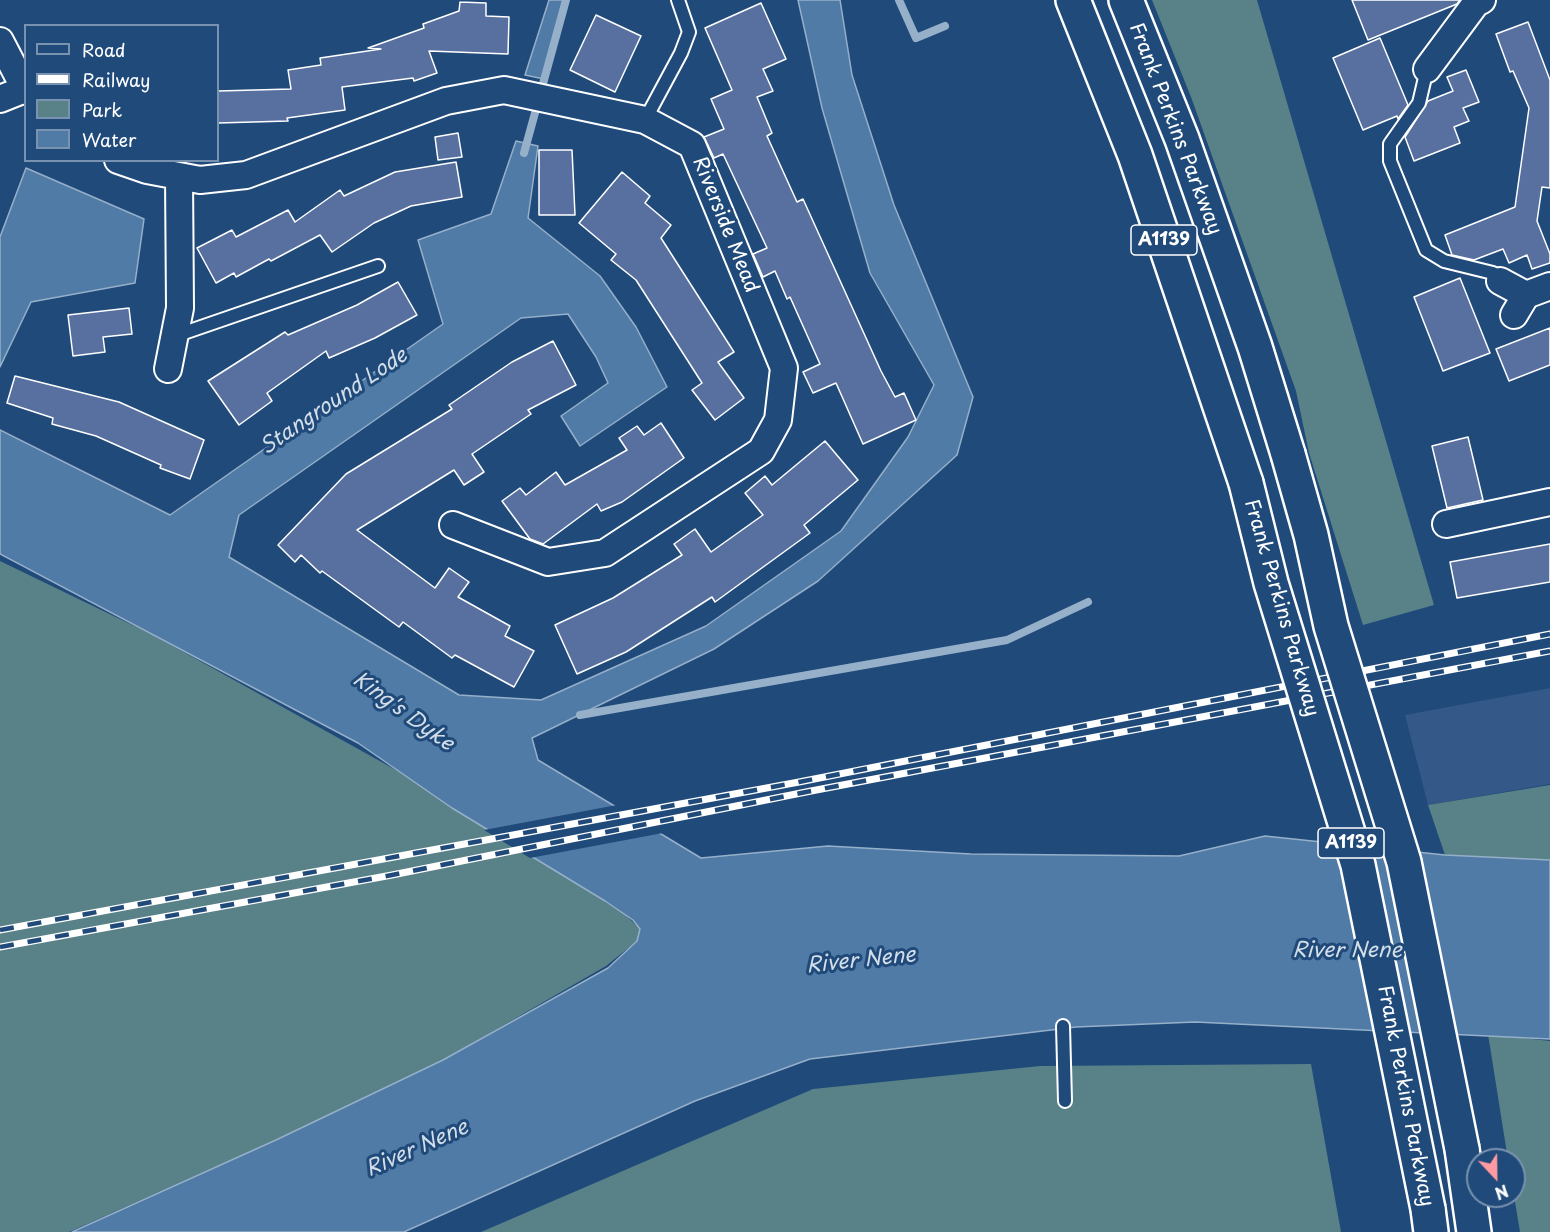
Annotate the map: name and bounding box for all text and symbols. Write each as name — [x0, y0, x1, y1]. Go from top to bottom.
street label: Frank Perkins Parkway — [1124, 20, 1226, 238]
legend — [24, 24, 219, 162]
text: Road — [82, 36, 126, 63]
text: Railway — [82, 66, 150, 93]
text: Park — [82, 96, 122, 123]
text: Water — [82, 126, 136, 153]
street label: Riverside Mead — [687, 154, 763, 296]
road number: A1139 — [1131, 225, 1197, 255]
water label: Stanground Lode — [256, 344, 412, 460]
street label: Frank Perkins Parkway — [1238, 497, 1324, 719]
water label: King's Dyke — [348, 667, 458, 757]
road number: A1139 — [1318, 828, 1384, 858]
water label: River Nene — [1292, 938, 1402, 964]
water label: River Nene — [805, 943, 917, 979]
street label: Frank Perkins Parkway — [1372, 983, 1438, 1209]
water label: River Nene — [362, 1115, 472, 1183]
north arrow — [1466, 1148, 1526, 1208]
text: N — [1492, 1179, 1512, 1206]

